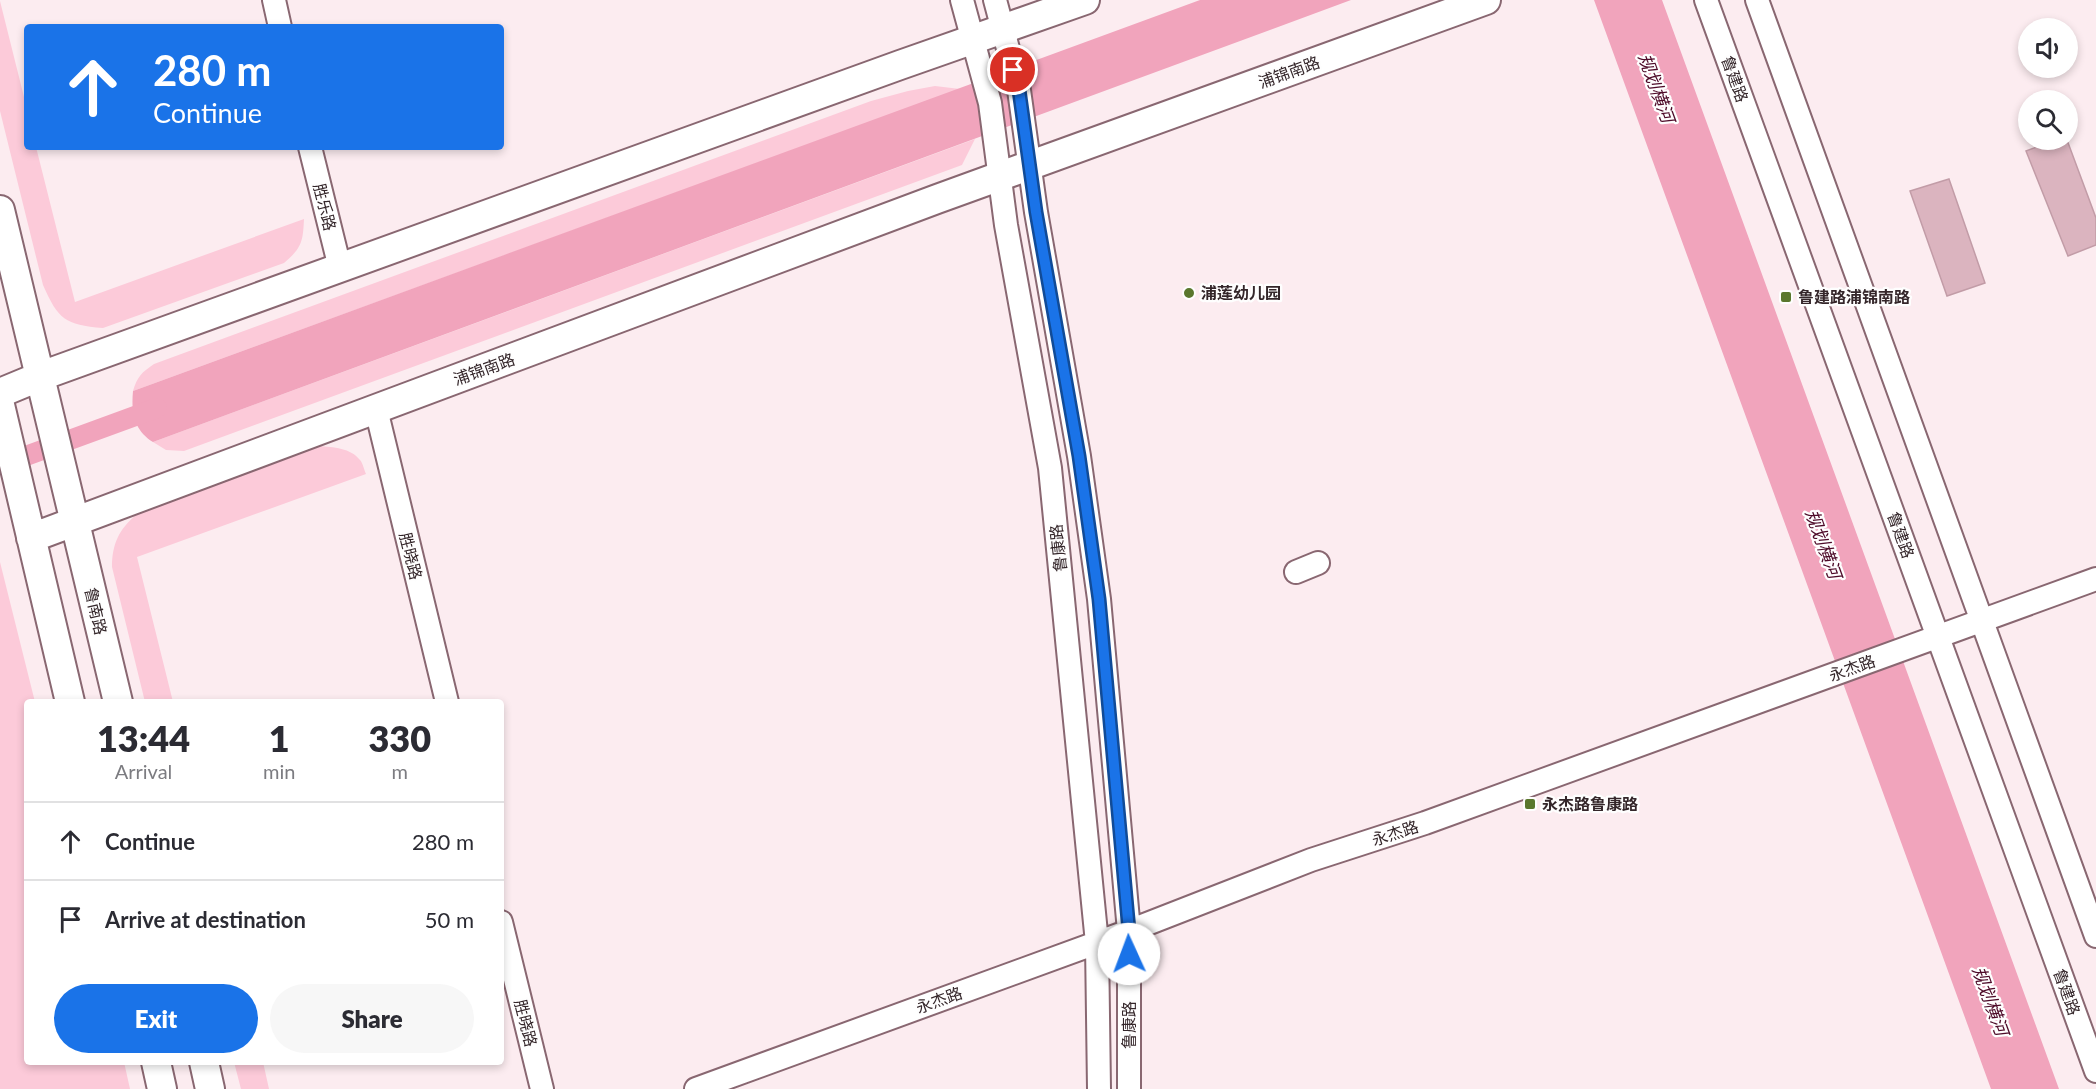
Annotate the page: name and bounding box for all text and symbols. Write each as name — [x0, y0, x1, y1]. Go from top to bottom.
map controls — [2018, 18, 2078, 150]
button: sound — [2018, 18, 2078, 78]
pin — [987, 44, 1038, 95]
text: 280 m — [153, 45, 271, 95]
icon: ahead — [54, 48, 132, 126]
water label: 规划横河 — [1634, 50, 1681, 128]
street label: 浦锦南路 — [1256, 52, 1322, 91]
icon: arrive — [996, 53, 1029, 86]
street label: 鲁建路 — [1718, 53, 1753, 105]
button: search — [2018, 90, 2078, 150]
text: Continue — [153, 96, 262, 129]
street label: 胜乐路 — [310, 181, 341, 232]
place label: 浦莲幼儿园 — [1201, 283, 1281, 302]
marker: 浦莲幼儿园 — [1182, 286, 1196, 300]
place label: 鲁建路浦锦南路 — [1798, 287, 1910, 306]
marker: 鲁建路浦锦南路 — [1779, 290, 1793, 304]
street label: 浦锦南路 — [451, 349, 517, 388]
water label: 规划横河 — [1801, 506, 1848, 584]
street label: 鲁建路 — [1884, 509, 1919, 561]
street label: 鲁康路 — [1046, 523, 1069, 573]
street label: 胜晓路 — [396, 530, 427, 581]
street label: 鲁南路 — [82, 585, 111, 636]
street label: 永杰路 — [1826, 650, 1878, 685]
text: 13:44 — [97, 716, 190, 760]
text: 1 — [269, 716, 290, 760]
text: 330 — [368, 716, 431, 760]
text: Arrival — [115, 759, 172, 783]
text: min — [263, 759, 295, 783]
text: m — [391, 759, 408, 783]
place label: 永杰路鲁康路 — [1542, 794, 1638, 813]
marker: 永杰路鲁康路 — [1523, 797, 1537, 811]
street label: 永杰路 — [1369, 816, 1421, 849]
icon: ahead — [54, 825, 87, 858]
text: Continue — [105, 828, 195, 855]
text: 280 m — [412, 828, 474, 855]
icon: arrive — [54, 903, 87, 936]
text: Arrive at destination — [105, 906, 306, 933]
text: 50 m — [425, 906, 474, 933]
position arrow — [1097, 922, 1161, 986]
water label: 规划横河 — [1968, 963, 2015, 1041]
street label: 鲁建路 — [2050, 966, 2085, 1018]
street label: 永杰路 — [913, 982, 965, 1017]
button: Exit — [54, 984, 258, 1053]
button: Share — [270, 984, 474, 1053]
street label: 胜晓路 — [511, 997, 542, 1048]
street label: 鲁康路 — [1119, 1001, 1138, 1049]

